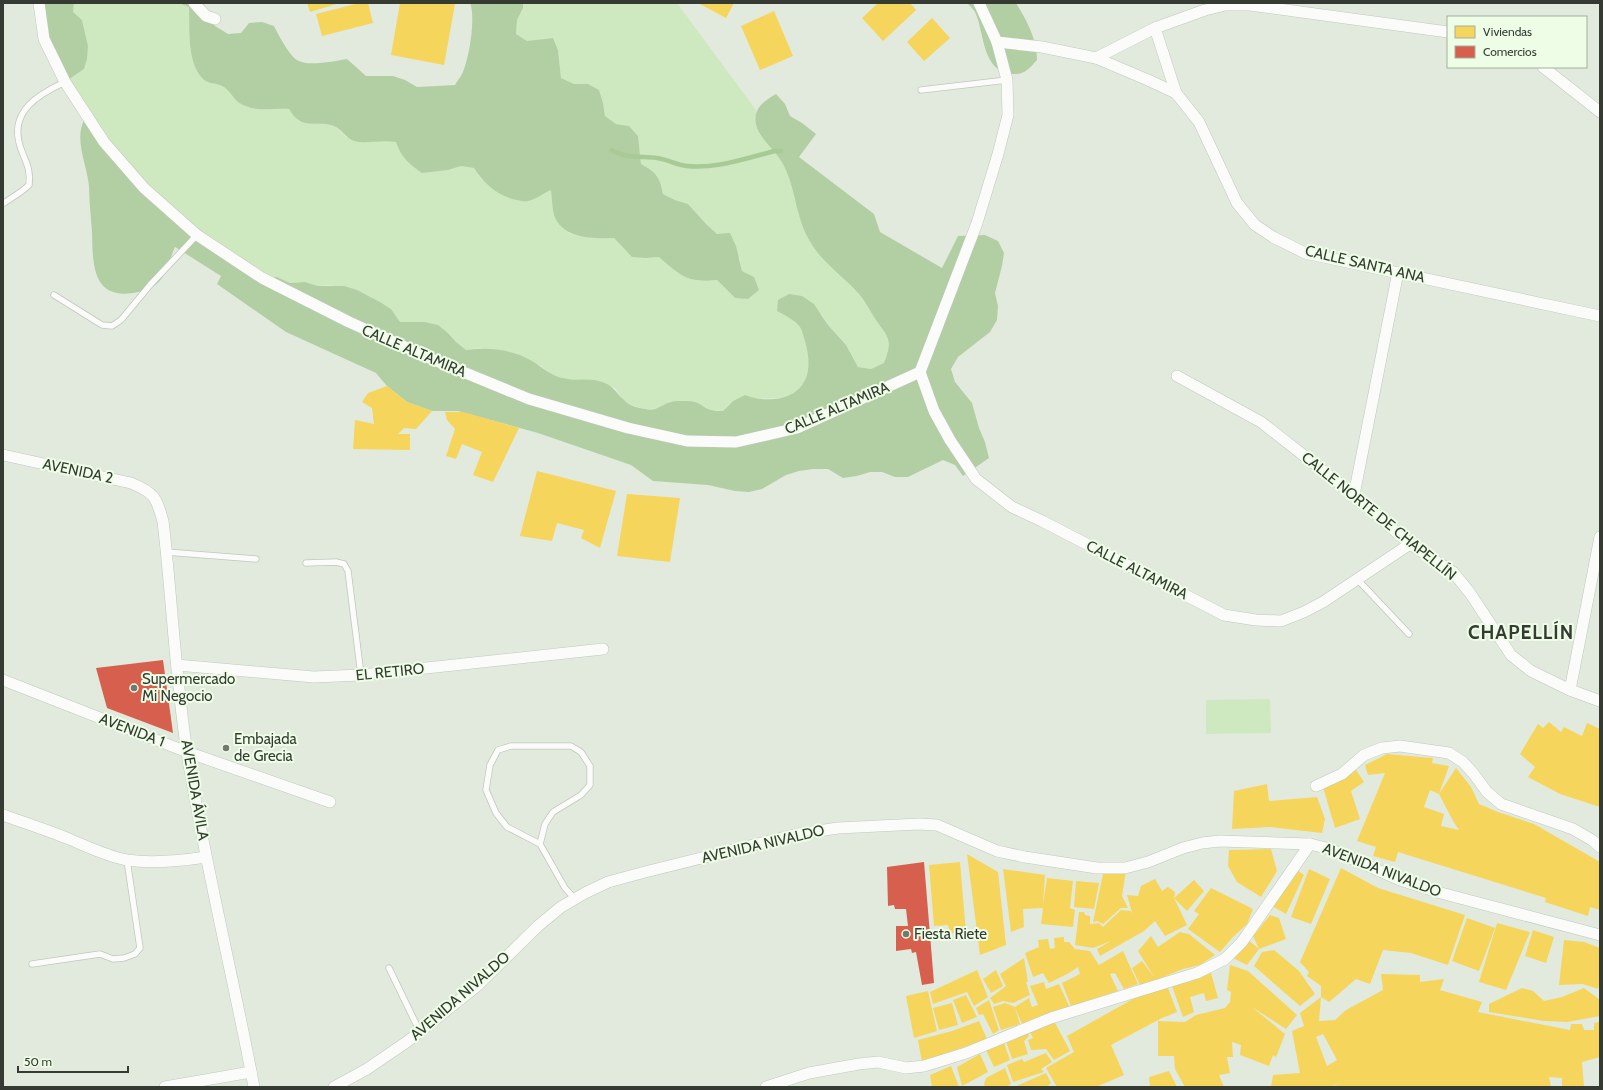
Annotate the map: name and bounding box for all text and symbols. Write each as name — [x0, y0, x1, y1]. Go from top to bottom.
legend — [1447, 16, 1587, 68]
text: Viviendas — [1483, 24, 1532, 39]
text: Comercios — [1483, 44, 1537, 59]
street label: CALLE SANTA ANA — [1303, 241, 1427, 287]
street label: CALLE ALTAMIRA — [359, 321, 470, 381]
street label: CALLE ALTAMIRA — [782, 378, 893, 438]
street label: CALLE NORTE DE CHAPELLÍN — [1298, 447, 1461, 584]
street label: AVENIDA 2 — [41, 455, 115, 487]
street label: CALLE ALTAMIRA — [1083, 537, 1191, 604]
district label: CHAPELLÍN — [1468, 620, 1574, 644]
street label: EL RETIRO — [355, 659, 425, 685]
place label: Supermercado Mi Negocio — [142, 670, 235, 705]
marker: Supermercado Mi Negocio — [129, 683, 139, 693]
street label: AVENIDA 1 — [97, 709, 167, 751]
place label: Embajada de Grecia — [234, 730, 298, 765]
street label: AVENIDA ÁVILA — [177, 738, 214, 842]
marker: Embajada de Grecia — [221, 743, 231, 753]
street label: AVENIDA NIVALDO — [700, 821, 826, 867]
street label: AVENIDA NIVALDO — [1320, 839, 1444, 901]
place label: Fiesta Riete — [914, 925, 987, 943]
marker: Fiesta Riete — [901, 929, 911, 939]
street label: AVENIDA NIVALDO — [407, 948, 513, 1044]
scale bar — [18, 1048, 128, 1074]
text: 50 m — [24, 1054, 52, 1069]

